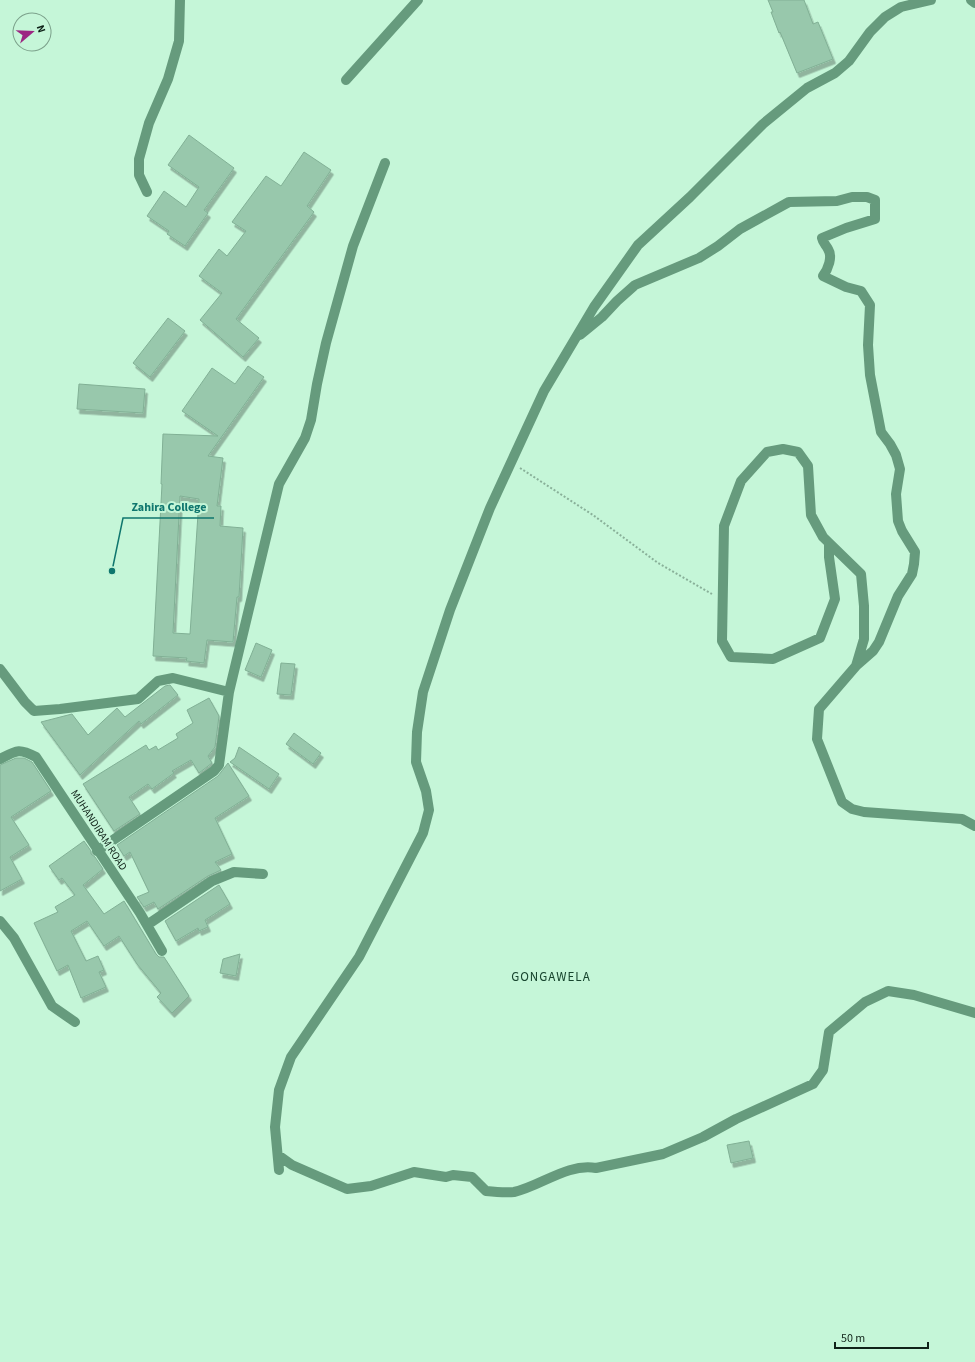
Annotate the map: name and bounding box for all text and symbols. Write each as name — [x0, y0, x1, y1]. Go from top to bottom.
north arrow — [12, 12, 52, 52]
text: N — [33, 23, 49, 35]
callout: Zahira College — [123, 494, 214, 518]
text: Zahira College — [131, 499, 207, 516]
street label: MUHANDIRAM ROAD — [67, 787, 131, 874]
district label: GONGAWELA — [511, 968, 591, 986]
scale bar — [835, 1324, 928, 1350]
text: 50 m — [841, 1330, 865, 1347]

